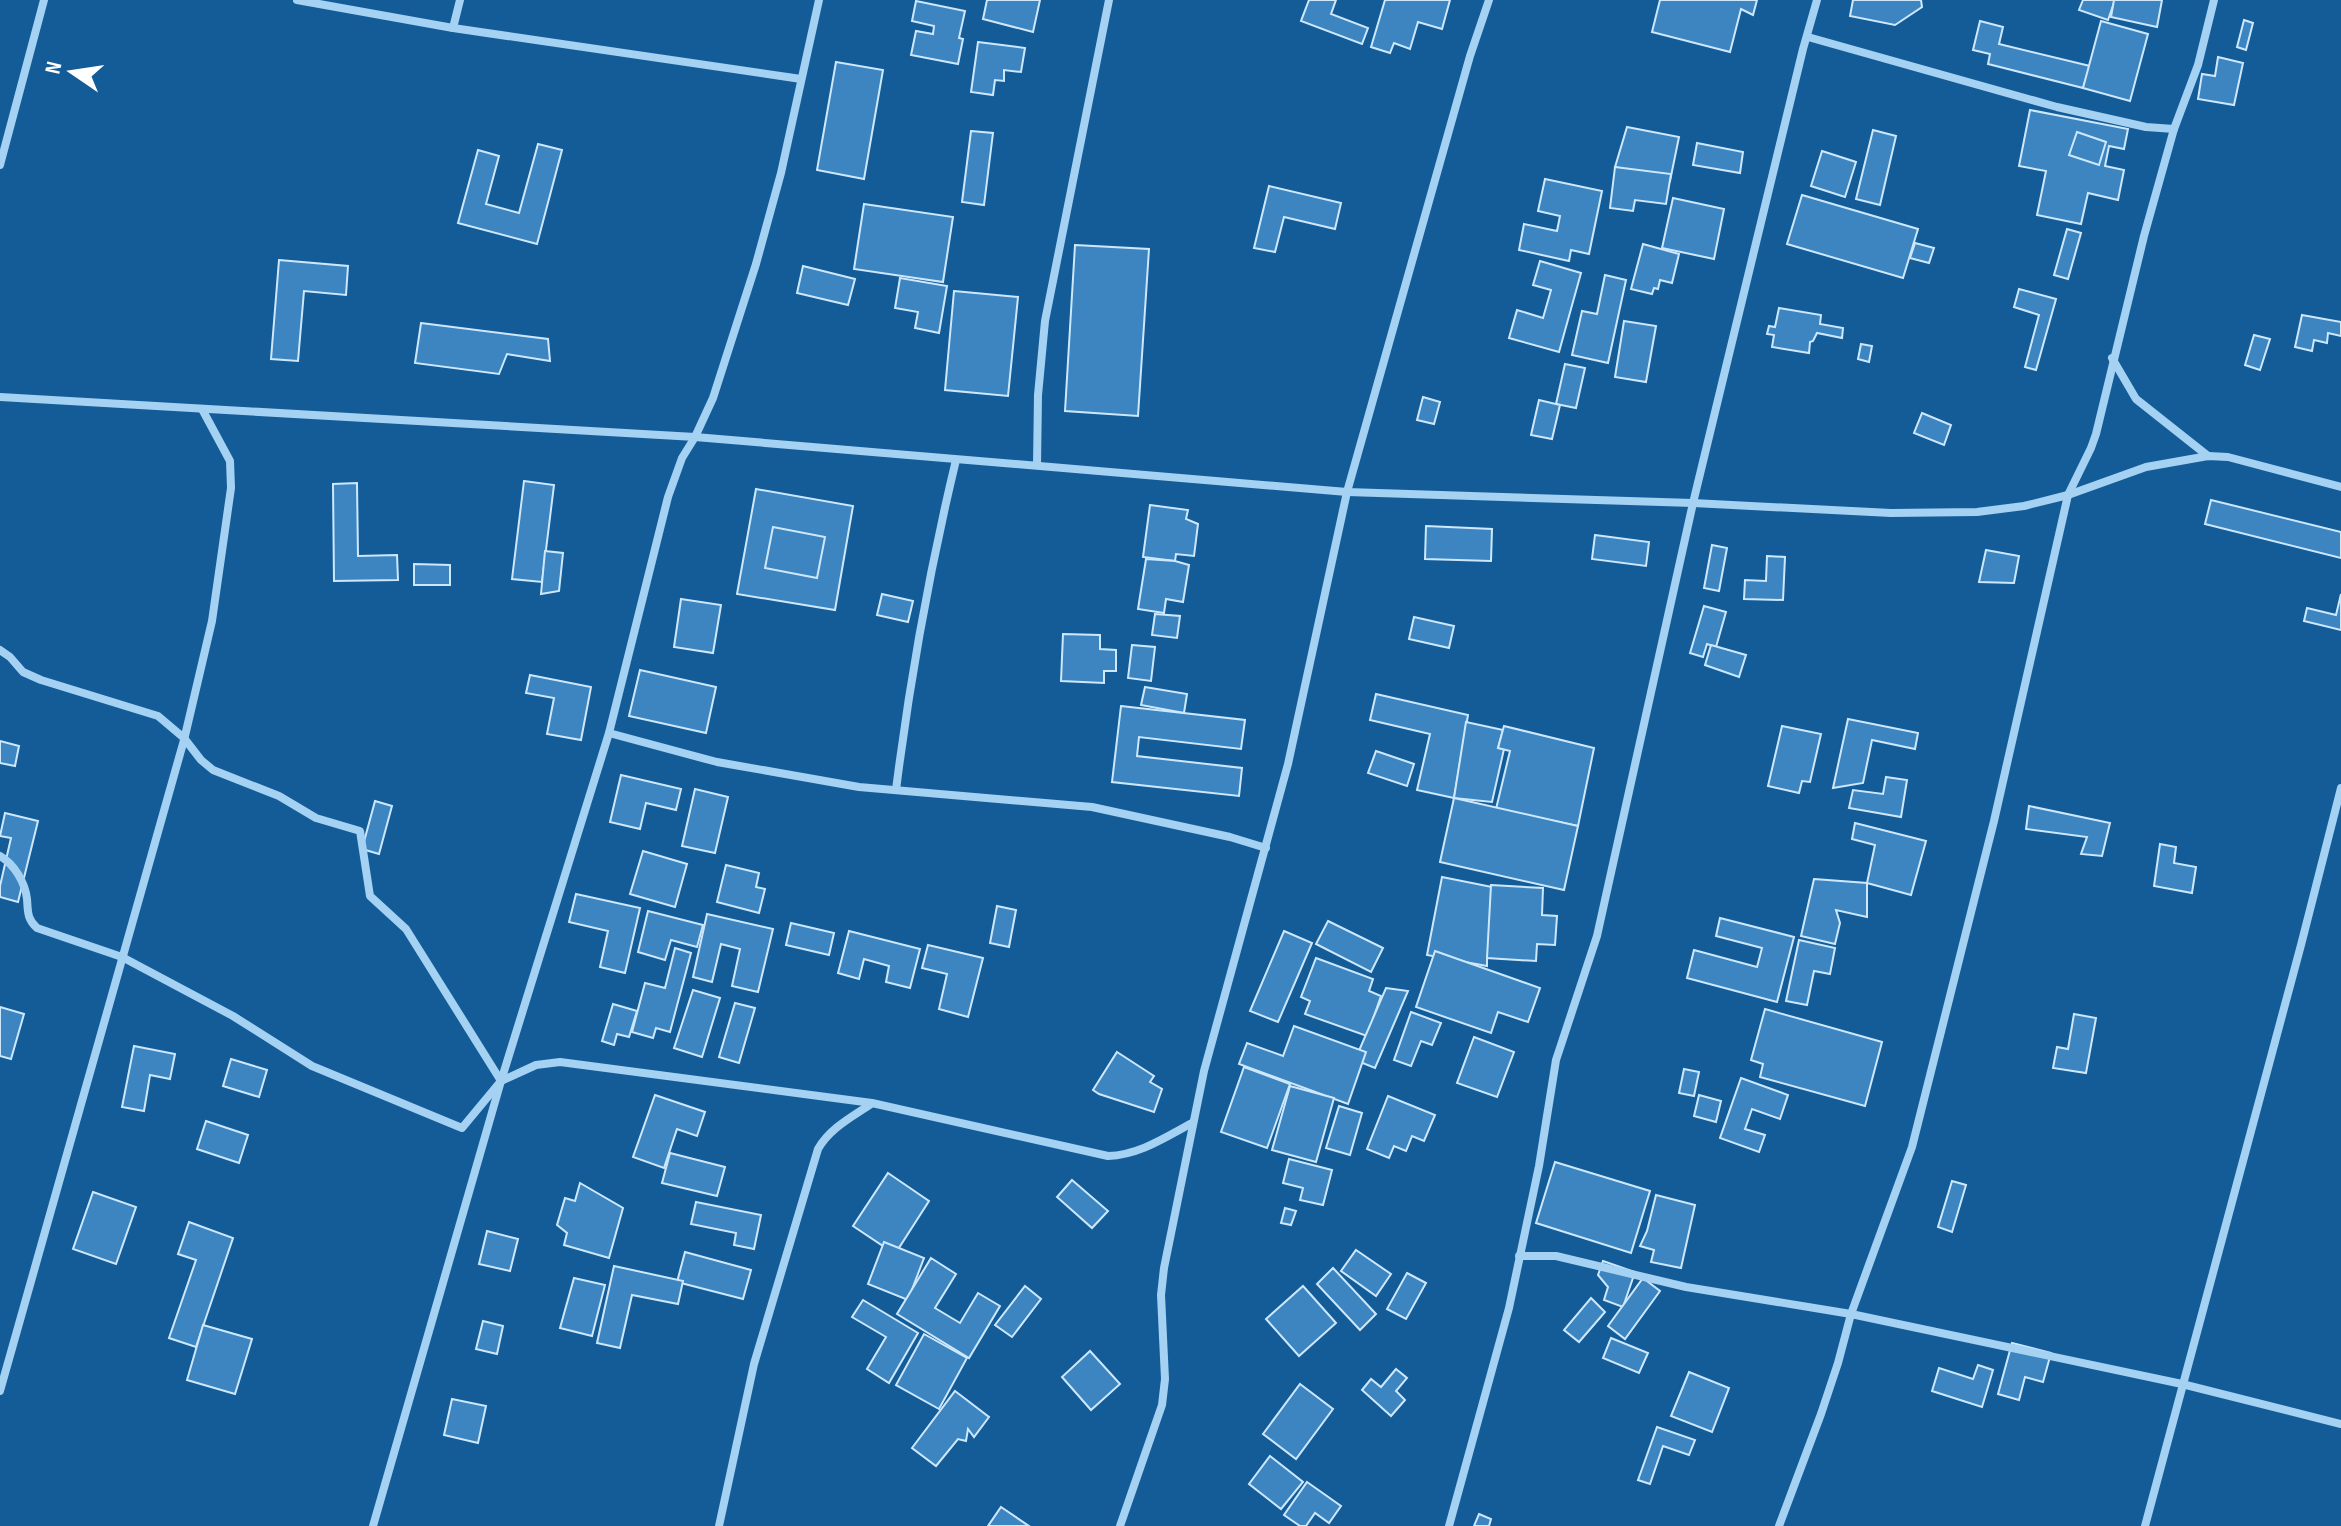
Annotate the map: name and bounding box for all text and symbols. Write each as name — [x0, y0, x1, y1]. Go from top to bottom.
north arrow — [32, 32, 112, 112]
text: N — [39, 59, 68, 77]

